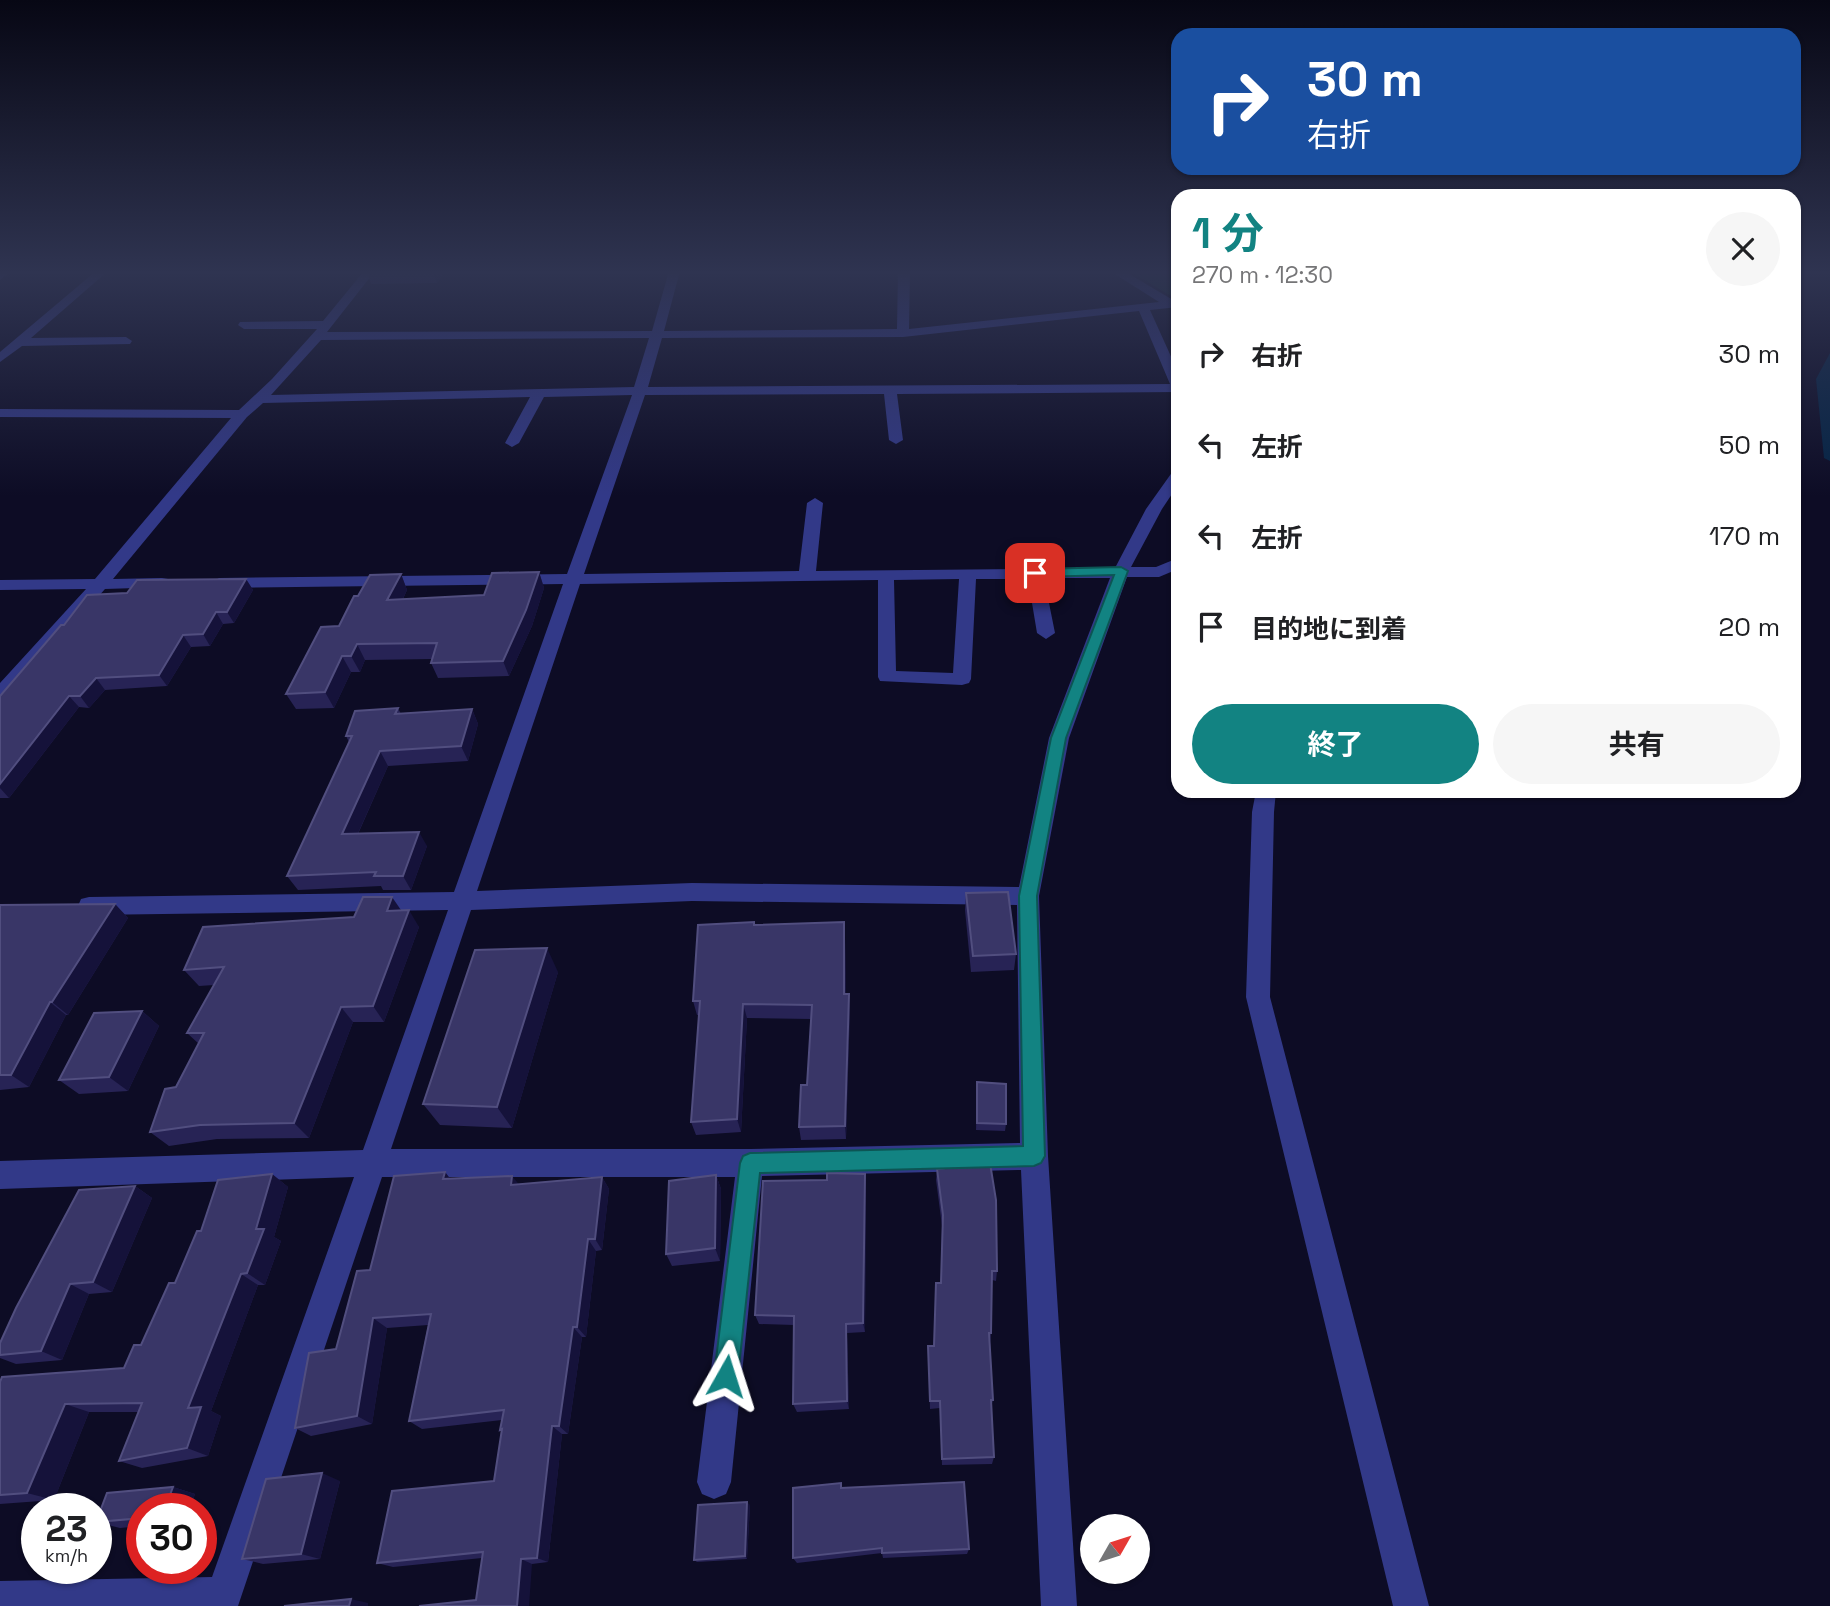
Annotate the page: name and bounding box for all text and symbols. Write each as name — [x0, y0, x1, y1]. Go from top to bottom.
text: 30 m — [1307, 48, 1423, 110]
icon: right — [1192, 56, 1283, 147]
text: 右折 — [1307, 115, 1371, 155]
text: 1 分 — [1192, 207, 1264, 260]
button: close — [1706, 212, 1780, 286]
text: 270 m · 12:30 — [1192, 260, 1333, 290]
icon: right — [1192, 335, 1230, 373]
text: 30 m — [1719, 337, 1780, 371]
text: 右折 — [1251, 339, 1303, 373]
icon: left — [1192, 426, 1230, 464]
text: 50 m — [1719, 428, 1780, 462]
text: 左折 — [1251, 430, 1303, 464]
icon: left — [1192, 517, 1230, 555]
text: 170 m — [1709, 519, 1780, 553]
text: 左折 — [1251, 521, 1303, 555]
pin — [1005, 543, 1065, 603]
icon: arrive — [1016, 554, 1054, 592]
icon: arrive — [1192, 608, 1230, 646]
text: 20 m — [1719, 610, 1780, 644]
text: 目的地に到着 — [1251, 612, 1407, 646]
button: 終了 — [1192, 704, 1479, 784]
button: 共有 — [1493, 704, 1780, 784]
position arrow — [689, 1339, 763, 1413]
speed limit sign: 30 — [126, 1493, 217, 1584]
text: 23 — [45, 1507, 88, 1551]
north arrow — [1080, 1514, 1150, 1584]
map controls — [1080, 1514, 1150, 1584]
text: km/h — [45, 1544, 88, 1567]

